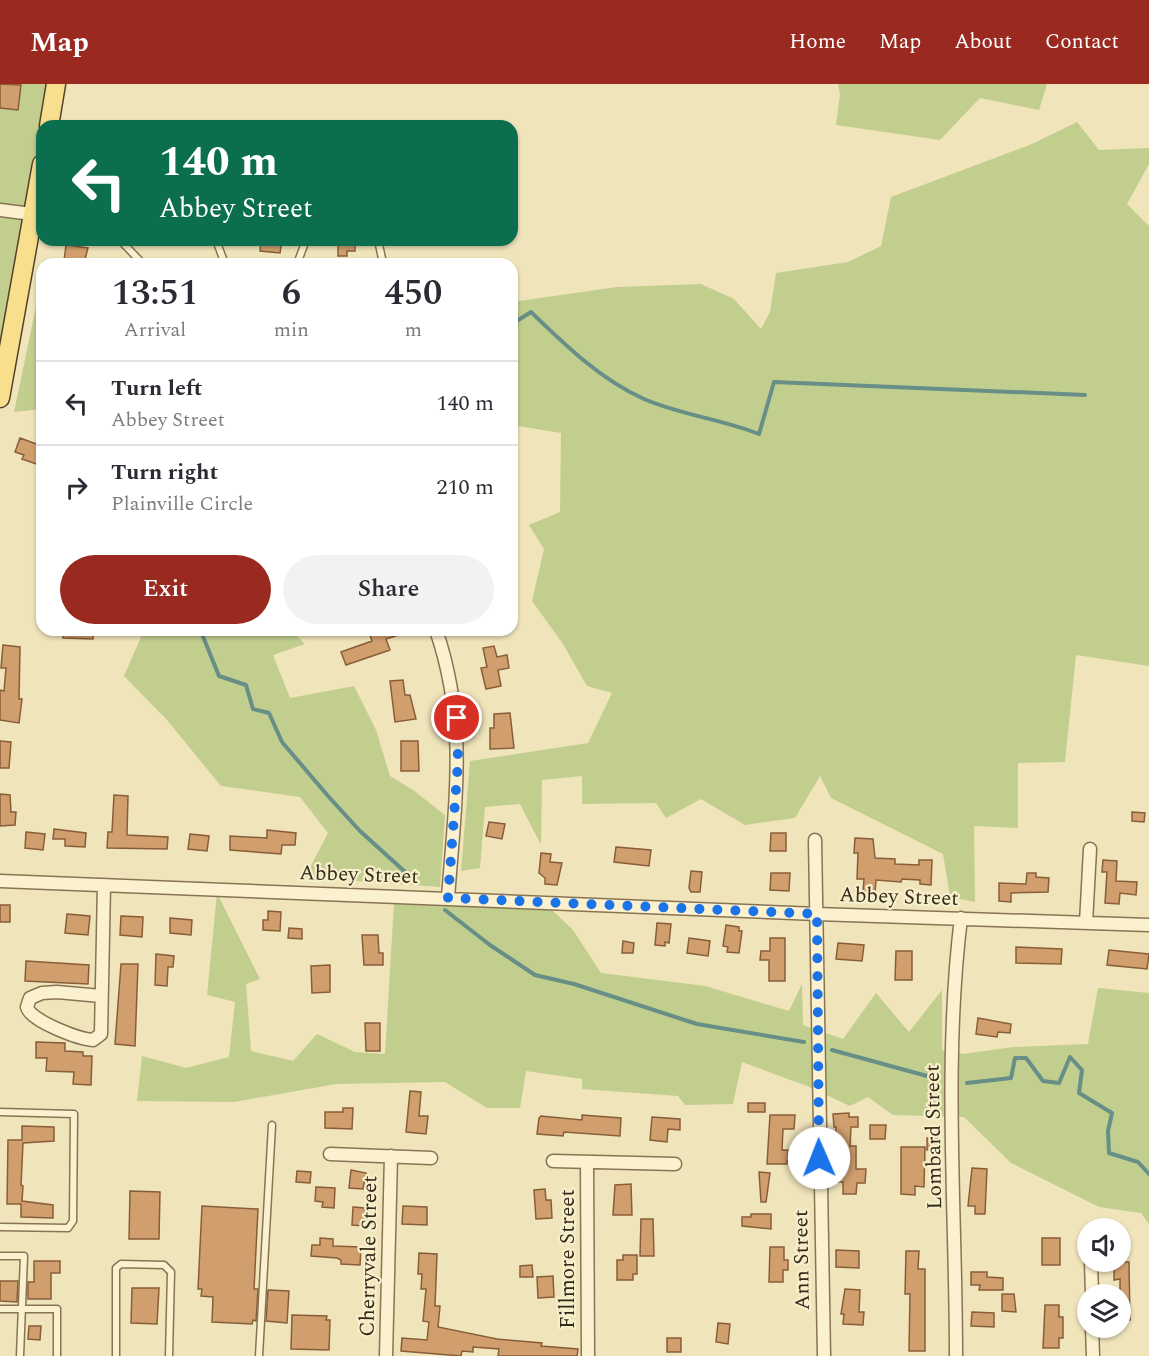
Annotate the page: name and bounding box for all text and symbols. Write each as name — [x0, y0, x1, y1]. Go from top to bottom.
text: Map — [30, 21, 89, 64]
text: Home — [789, 26, 846, 58]
text: Map — [879, 26, 921, 58]
text: About — [954, 26, 1012, 58]
text: Contact — [1045, 26, 1119, 58]
text: 140 m — [159, 131, 278, 194]
icon: left — [60, 144, 138, 222]
text: Abbey Street — [159, 188, 313, 230]
text: 13:51 — [112, 266, 198, 321]
text: 6 — [282, 266, 301, 321]
text: 450 — [384, 266, 442, 321]
text: Arrival — [124, 315, 186, 345]
text: min — [274, 315, 309, 345]
text: m — [405, 315, 422, 345]
text: Turn left — [111, 372, 203, 405]
icon: left — [60, 387, 93, 420]
text: 140 m — [437, 387, 494, 420]
text: Abbey Street — [111, 405, 225, 435]
text: Turn right — [111, 456, 218, 489]
icon: right — [60, 471, 93, 504]
text: 210 m — [437, 471, 494, 504]
text: Plainville Circle — [111, 489, 253, 519]
button: Exit — [60, 555, 271, 624]
button: Share — [283, 555, 494, 624]
pin — [431, 692, 482, 743]
icon: arrive — [440, 701, 473, 734]
street label: Abbey Street — [299, 857, 419, 893]
street label: Abbey Street — [839, 879, 959, 915]
street label: Lombard Street — [917, 1064, 951, 1210]
position arrow — [787, 1126, 851, 1190]
street label: Cherryvale Street — [352, 1175, 386, 1337]
street label: Fillmore Street — [552, 1189, 584, 1329]
street label: Ann Street — [785, 1209, 819, 1311]
map controls — [1077, 1218, 1131, 1338]
button: sound — [1077, 1218, 1131, 1272]
button: layers — [1077, 1284, 1131, 1338]

